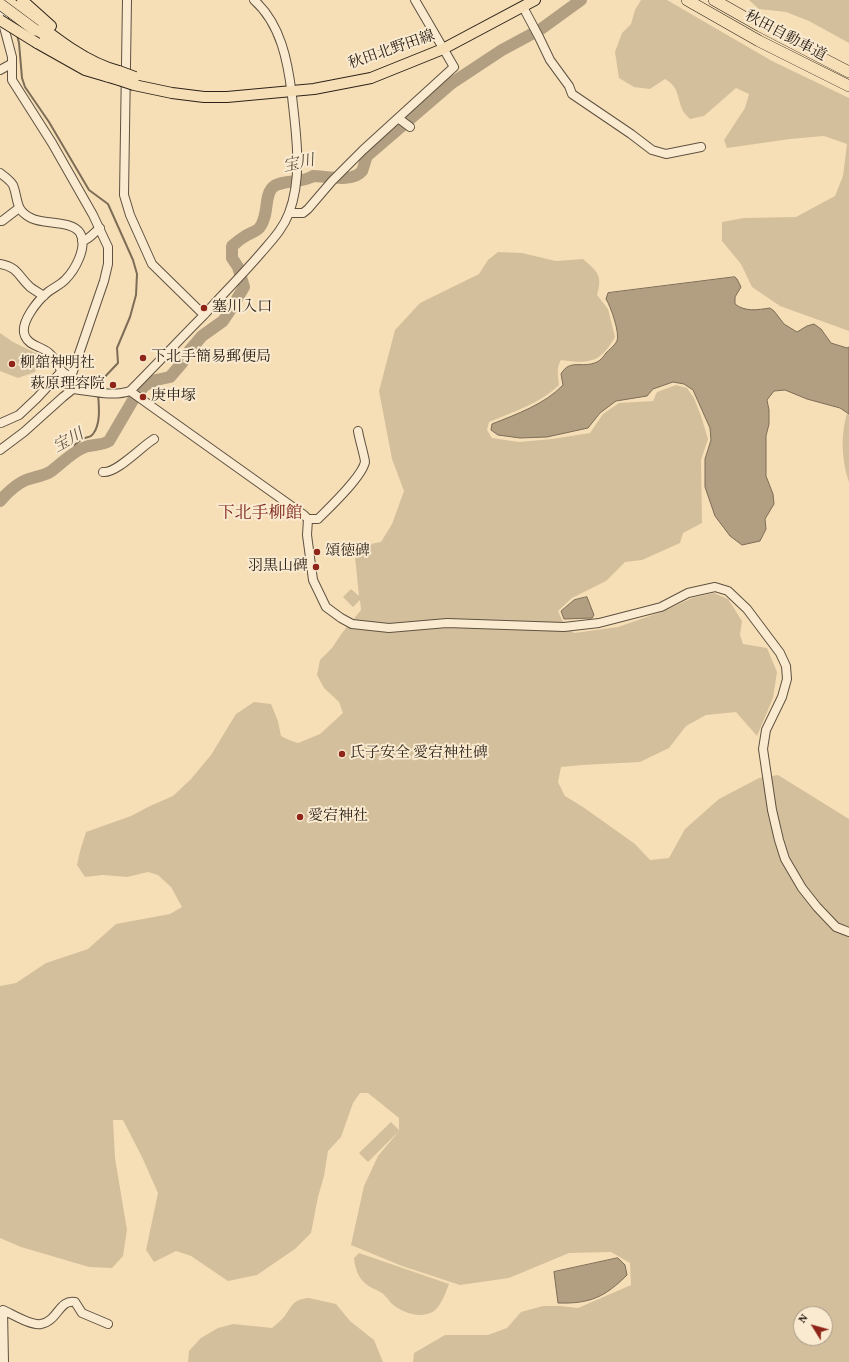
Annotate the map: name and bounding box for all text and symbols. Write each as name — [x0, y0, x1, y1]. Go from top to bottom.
street label: 秋田自動車道 — [741, 8, 829, 66]
street label: 秋田北野田線 — [347, 28, 437, 74]
water label: 宝川 — [281, 152, 317, 178]
place label: 塞川入口 — [212, 299, 272, 317]
marker: 塞川入口 — [199, 303, 209, 313]
place label: 下北手簡易郵便局 — [151, 349, 271, 367]
marker: 下北手簡易郵便局 — [138, 353, 148, 363]
place label: 柳舘神明社 — [20, 355, 95, 373]
marker: 柳舘神明社 — [7, 359, 17, 369]
place label: 萩原理容院 — [30, 376, 105, 394]
marker: 萩原理容院 — [108, 380, 118, 390]
place label: 庚申塚 — [151, 388, 196, 406]
marker: 庚申塚 — [138, 392, 148, 402]
water label: 宝川 — [50, 426, 88, 458]
district label: 下北手柳館 — [218, 505, 302, 525]
place label: 頌徳碑 — [325, 543, 370, 561]
marker: 頌徳碑 — [312, 547, 322, 557]
place label: 羽黒山碑 — [248, 558, 308, 576]
marker: 羽黒山碑 — [311, 562, 321, 572]
place label: 氏子安全 愛宕神社碑 — [350, 745, 488, 763]
marker: 氏子安全 愛宕神社碑 — [337, 749, 347, 759]
place label: 愛宕神社 — [308, 808, 368, 826]
marker: 愛宕神社 — [295, 812, 305, 822]
north arrow — [793, 1306, 833, 1346]
text: N — [795, 1311, 812, 1327]

